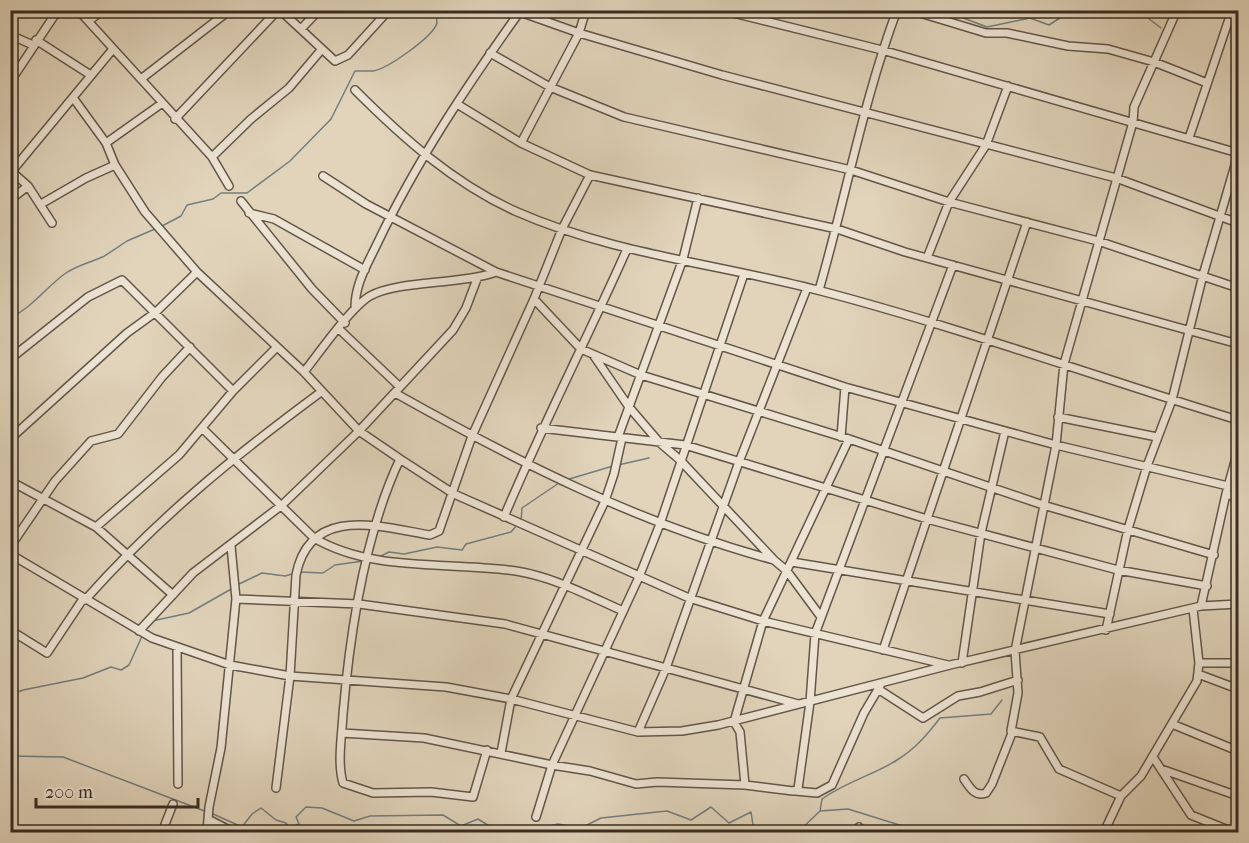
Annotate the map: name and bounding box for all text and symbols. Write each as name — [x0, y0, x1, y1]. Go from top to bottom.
scale bar — [36, 771, 198, 809]
text: 200 m — [45, 782, 93, 803]

